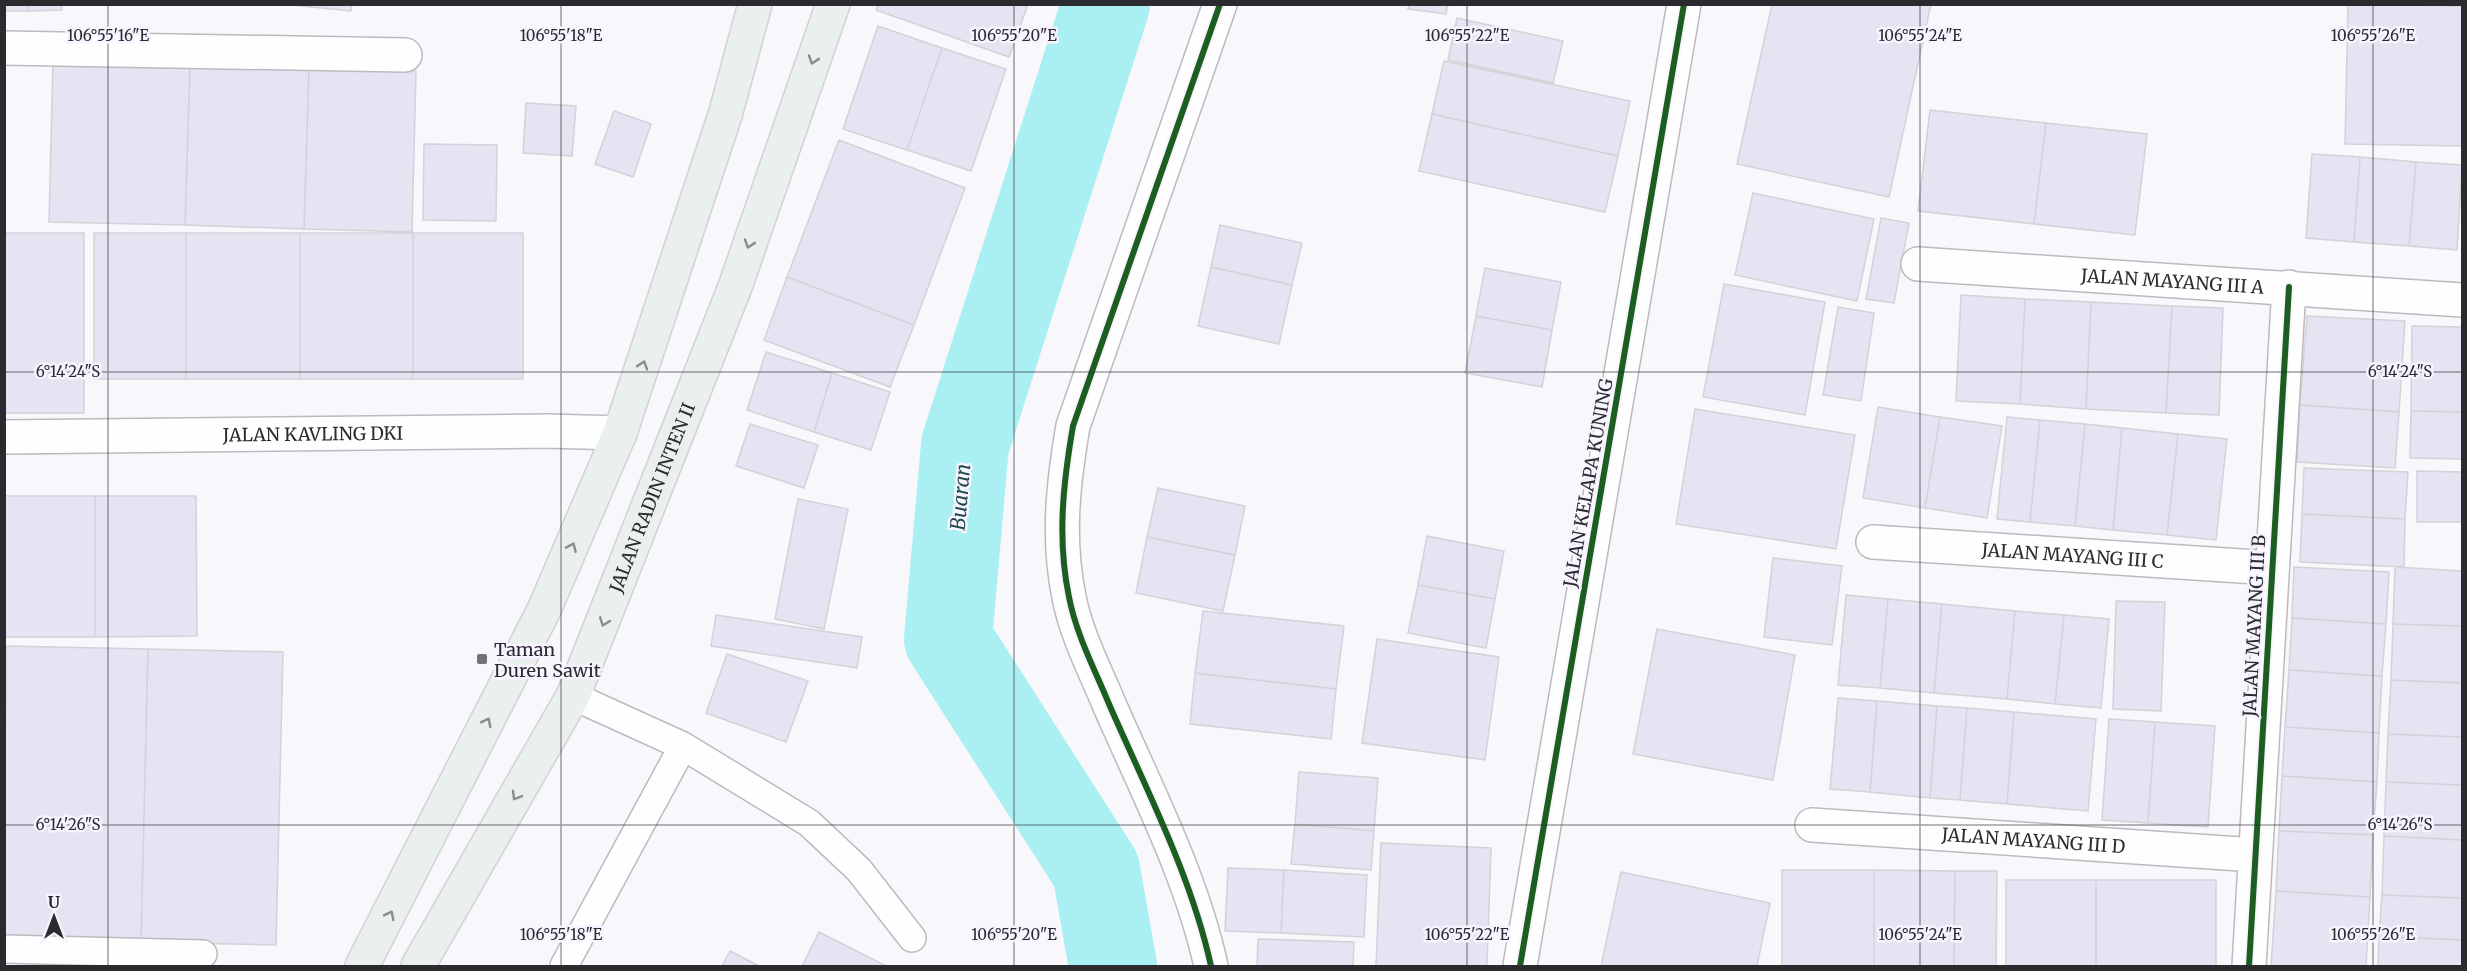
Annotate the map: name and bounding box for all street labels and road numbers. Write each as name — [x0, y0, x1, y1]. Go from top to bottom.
street label: JALAN MAYANG III A — [2079, 263, 2265, 298]
street label: JALAN KELAPA KUNING — [1558, 377, 1618, 590]
street label: JALAN RADIN INTEN II — [603, 399, 700, 597]
street label: JALAN KAVLING DKI — [222, 421, 403, 446]
street label: JALAN MAYANG III B — [2238, 534, 2270, 719]
street label: JALAN MAYANG III C — [1980, 538, 2164, 572]
street label: JALAN MAYANG III D — [1940, 822, 2126, 858]

